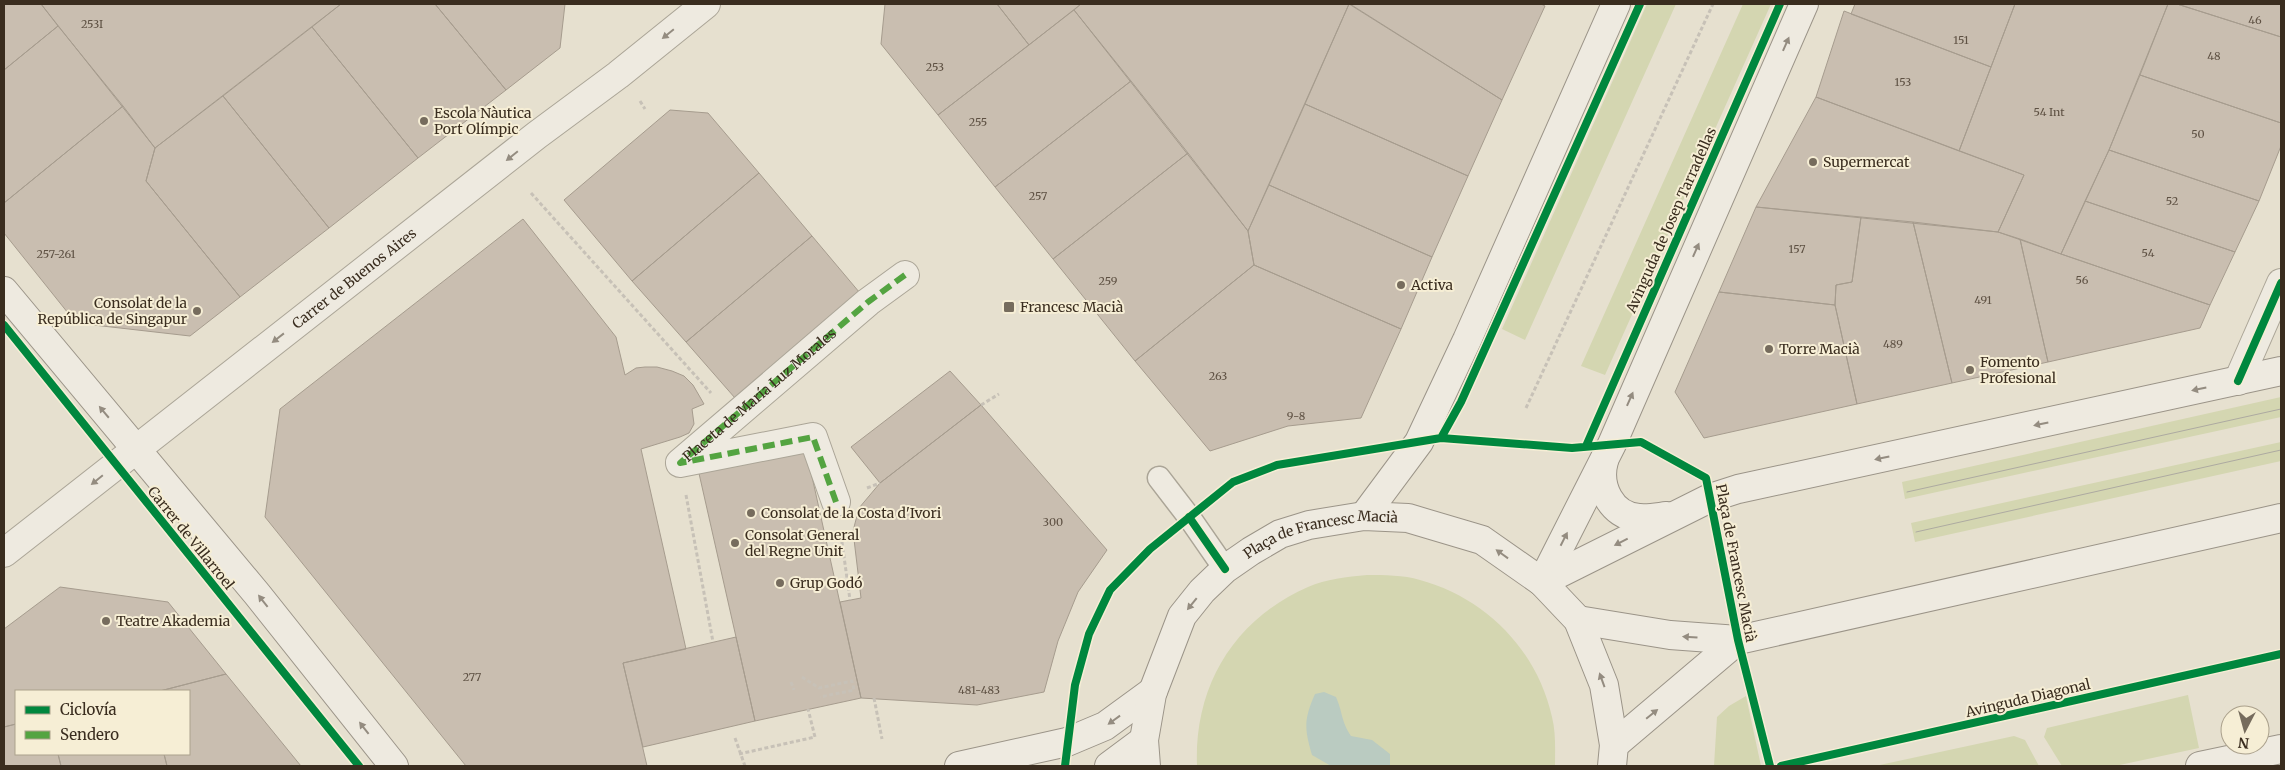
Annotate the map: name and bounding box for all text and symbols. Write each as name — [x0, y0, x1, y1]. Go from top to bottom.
house number: 46 — [2248, 13, 2262, 27]
house number: 253I — [81, 17, 103, 31]
one-way arrow — [662, 29, 675, 40]
house number: 151 — [1953, 33, 1969, 47]
one-way arrow — [1783, 37, 1791, 51]
house number: 48 — [2207, 49, 2221, 63]
house number: 253 — [926, 60, 944, 74]
house number: 153 — [1895, 75, 1911, 89]
place label: Escola Nàutica Port Olímpic — [434, 104, 532, 138]
house number: 54 Int — [2034, 105, 2065, 119]
marker: Escola Nàutica Port Olímpic — [418, 115, 430, 127]
house number: 255 — [969, 115, 987, 129]
street label: Avinguda de Josep Tarradellas — [1621, 124, 1720, 317]
house number: 50 — [2191, 127, 2205, 141]
one-way arrow — [506, 150, 519, 161]
place label: Supermercat — [1823, 153, 1910, 171]
marker: Supermercat — [1807, 156, 1819, 168]
house number: 257 — [1029, 189, 1047, 203]
house number: 52 — [2166, 194, 2178, 208]
street label: Carrer de Buenos Aires — [288, 224, 420, 333]
house number: 157 — [1789, 242, 1805, 256]
one-way arrow — [1692, 243, 1700, 257]
house number: 54 — [2142, 246, 2155, 260]
house number: 257-261 — [37, 247, 75, 261]
house number: 56 — [2076, 273, 2089, 287]
house number: 259 — [1099, 274, 1118, 288]
place label: Activa — [1410, 276, 1454, 294]
marker: Activa — [1395, 279, 1407, 291]
house number: 491 — [1974, 293, 1992, 307]
place label: Consolat de la República de Singapur — [38, 294, 187, 328]
place label: Francesc Macià — [1020, 298, 1124, 316]
marker: Francesc Macià — [1002, 300, 1016, 314]
marker: Consolat de la República de Singapur — [191, 305, 203, 317]
street label: Placeta de María Luz Morales — [679, 324, 840, 466]
one-way arrow — [272, 333, 285, 343]
house number: 489 — [1883, 337, 1903, 351]
place label: Torre Macià — [1779, 340, 1860, 358]
marker: Torre Macià — [1763, 343, 1775, 355]
place label: Fomento Profesional — [1980, 353, 2057, 387]
marker: Fomento Profesional — [1964, 364, 1976, 376]
house number: 263 — [1209, 369, 1227, 383]
one-way arrow — [2191, 386, 2207, 394]
one-way arrow — [1627, 392, 1635, 406]
one-way arrow — [98, 406, 109, 419]
house number: 9-8 — [1287, 409, 1306, 423]
one-way arrow — [2033, 420, 2048, 428]
one-way arrow — [1874, 454, 1889, 462]
one-way arrow — [90, 474, 103, 485]
street label: Plaça de Francesc Macià — [1712, 482, 1760, 644]
street label: Carrer de Villarroel — [144, 483, 239, 594]
place label: Consolat de la Costa d'Ivori — [761, 504, 942, 522]
marker: Consolat de la Costa d'Ivori — [745, 507, 757, 519]
street label: Plaça de Francesc Macià — [1240, 507, 1399, 563]
house number: 300 — [1043, 515, 1063, 529]
place label: Consolat General del Regne Unit — [745, 526, 860, 560]
one-way arrow — [1560, 532, 1568, 546]
marker: Consolat General del Regne Unit — [729, 537, 741, 549]
one-way arrow — [1614, 538, 1629, 546]
one-way arrow — [1495, 549, 1509, 559]
place label: Grup Godó — [790, 574, 862, 592]
marker: Grup Godó — [774, 577, 786, 589]
one-way arrow — [257, 595, 268, 608]
one-way arrow — [1186, 598, 1197, 611]
place label: Teatre Akademia — [116, 612, 231, 630]
marker: Teatre Akademia — [100, 615, 112, 627]
one-way arrow — [1681, 632, 1697, 640]
house number: 277 — [463, 670, 481, 684]
one-way arrow — [1598, 672, 1606, 687]
street label: Avinguda Diagonal — [1963, 675, 2093, 721]
house number: 481-483 — [958, 683, 1000, 697]
legend — [15, 690, 190, 755]
text: Ciclovía — [60, 700, 117, 719]
north arrow — [2220, 705, 2270, 755]
one-way arrow — [1645, 708, 1658, 719]
one-way arrow — [1108, 714, 1121, 725]
one-way arrow — [358, 722, 369, 735]
text: Sendero — [60, 725, 119, 744]
text: N — [2237, 733, 2250, 752]

